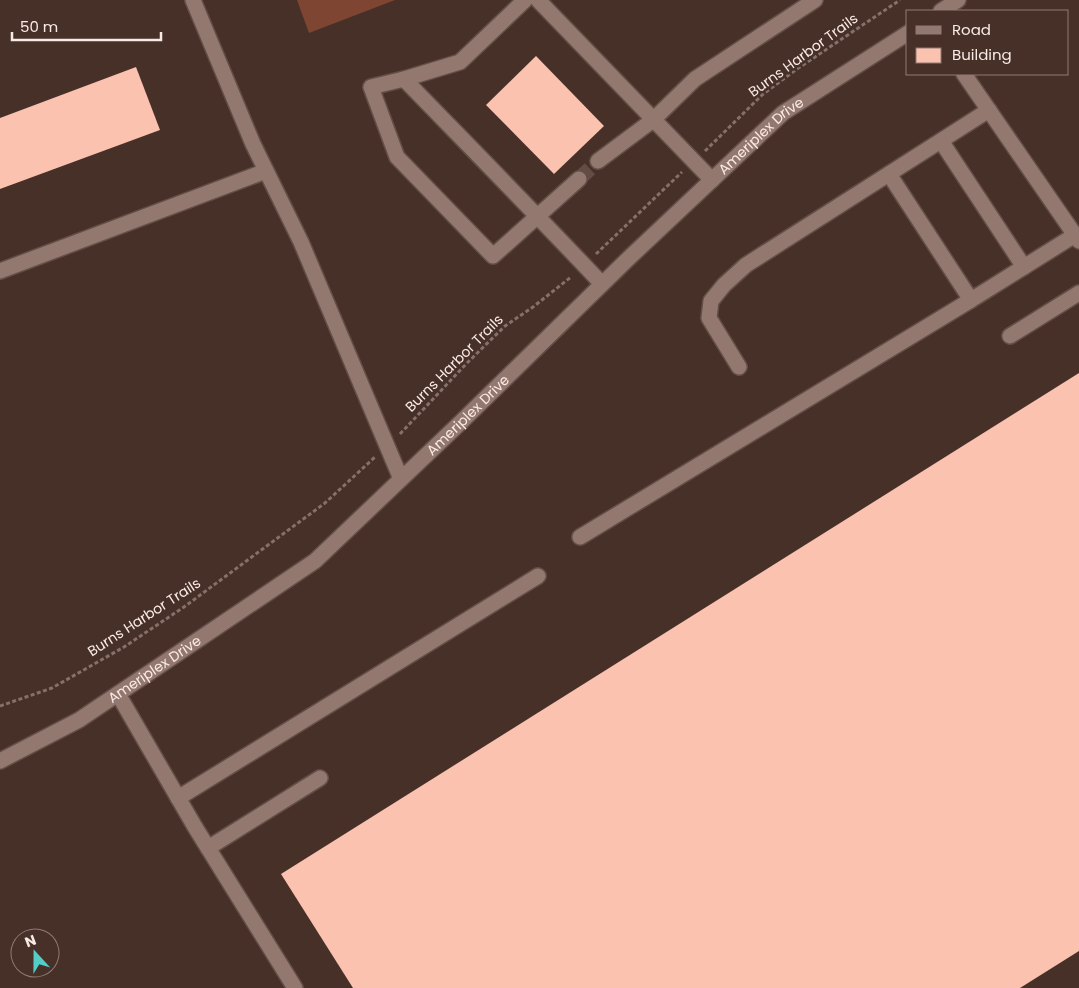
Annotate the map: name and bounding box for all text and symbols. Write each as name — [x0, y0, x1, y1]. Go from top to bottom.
street label: Burns Harbor Trails — [744, 8, 862, 102]
scale bar — [12, 10, 161, 42]
legend — [906, 10, 1069, 75]
text: 50 m — [20, 16, 58, 37]
text: Road — [952, 19, 991, 40]
text: Building — [952, 44, 1012, 65]
street label: Ameriplex Drive — [714, 92, 808, 179]
street label: Burns Harbor Trails — [401, 310, 507, 416]
street label: Ameriplex Drive — [422, 370, 514, 460]
street label: Burns Harbor Trails — [84, 573, 204, 661]
street label: Ameriplex Drive — [104, 630, 205, 708]
north arrow — [10, 928, 60, 978]
text: N — [22, 930, 39, 952]

